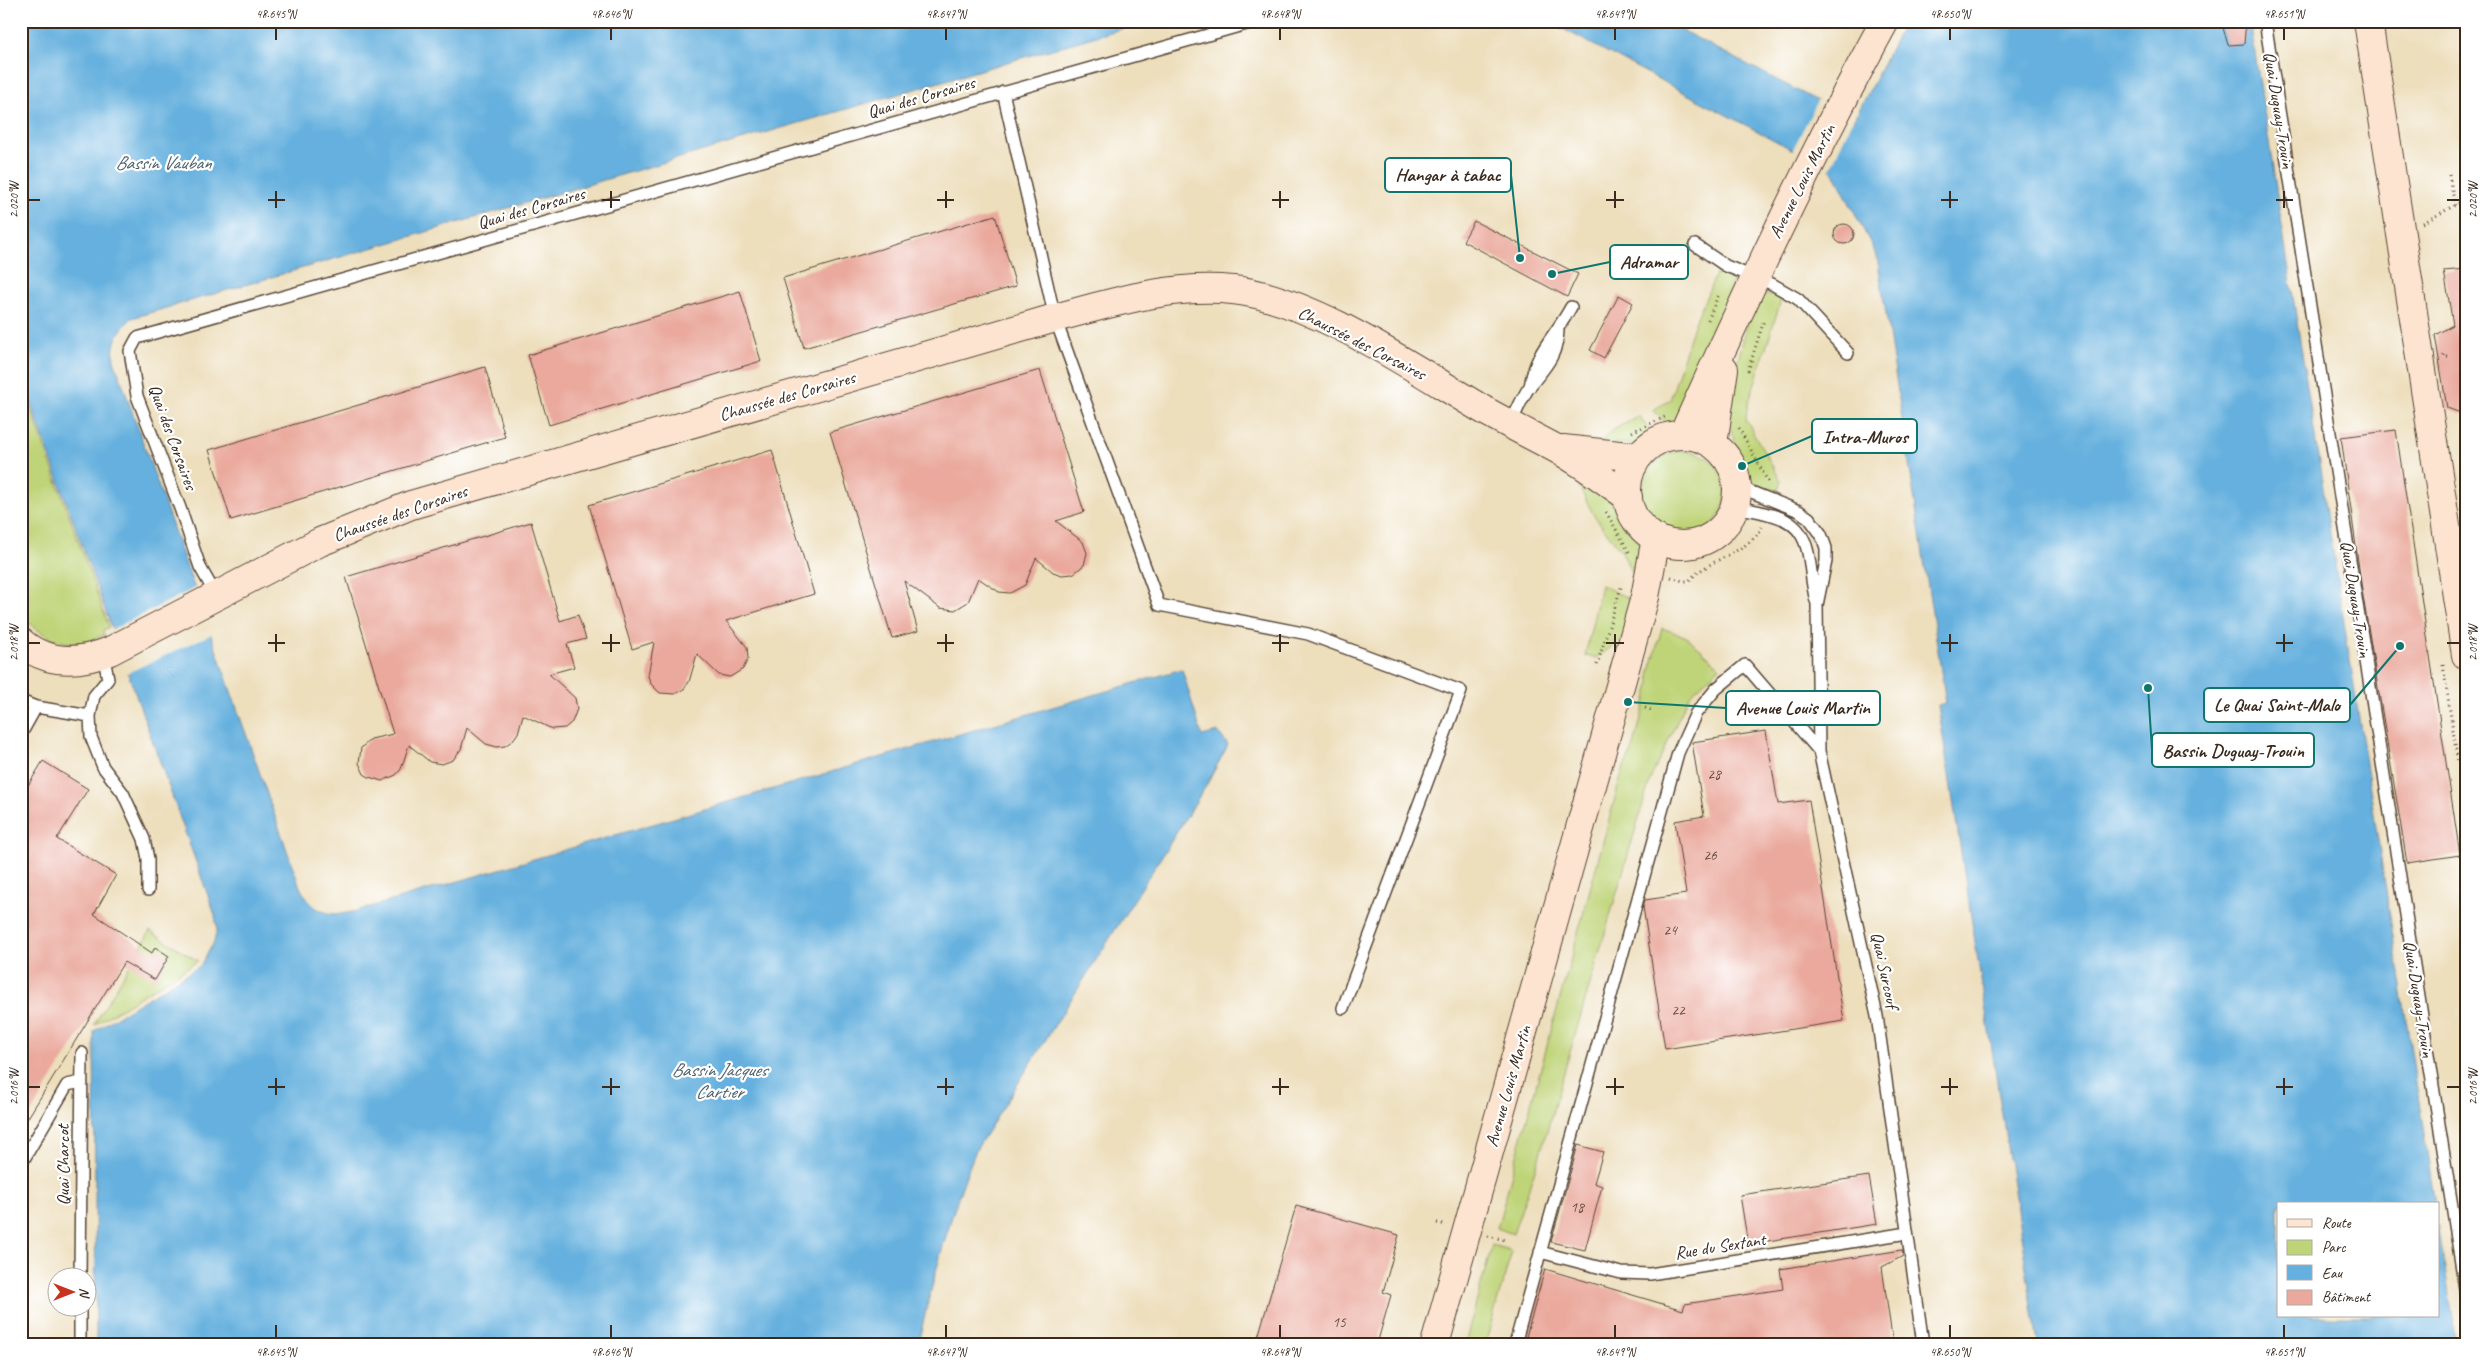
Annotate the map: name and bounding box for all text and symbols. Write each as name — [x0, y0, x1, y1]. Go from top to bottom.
text: 48.645°N — [256, 6, 298, 22]
text: 48.646°N — [591, 6, 633, 22]
text: 48.647°N — [926, 6, 968, 22]
text: 48.648°N — [1260, 6, 1302, 22]
text: 48.649°N — [1595, 6, 1637, 22]
text: 48.650°N — [1930, 6, 1972, 22]
text: 48.651°N — [2264, 6, 2306, 22]
street label: Quai Duguay-Trouin — [2259, 50, 2299, 171]
street label: Quai des Corsaires — [865, 71, 979, 123]
street label: Avenue Louis Martin — [1764, 120, 1841, 242]
water label: Bassin Vauban — [115, 151, 212, 175]
callout: Hangar à tabac — [1385, 158, 1511, 192]
text: Hangar à tabac — [1395, 163, 1501, 187]
text: 2.020°W — [6, 180, 22, 218]
text: 2.020°W — [2465, 180, 2481, 218]
street label: Quai des Corsaires — [475, 182, 589, 234]
callout: Adramar — [1610, 245, 1688, 279]
text: Adramar — [1620, 250, 1680, 274]
street label: Chaussée des Corsaires — [1295, 301, 1431, 385]
street label: Chaussée des Corsaires — [717, 366, 859, 426]
street label: Quai des Corsaires — [144, 381, 203, 495]
callout: Intra-Muros — [1812, 419, 1917, 453]
text: Intra-Muros — [1822, 425, 1910, 449]
street label: Chaussée des Corsaires — [330, 479, 472, 546]
street label: Quai Duguay-Trouin — [2336, 539, 2376, 660]
text: 2.018°W — [6, 623, 22, 661]
text: 2.018°W — [2465, 623, 2481, 661]
callout: Le Quai Saint-Malo — [2204, 688, 2350, 722]
callout: Avenue Louis Martin — [1726, 691, 1880, 725]
text: Le Quai Saint-Malo — [2214, 693, 2342, 717]
text: Avenue Louis Martin — [1736, 696, 1871, 720]
callout: Bassin Duguay-Trouin — [2152, 733, 2314, 767]
text: Bassin Duguay-Trouin — [2162, 739, 2304, 763]
house number: 28 — [1707, 765, 1722, 784]
house number: 26 — [1703, 846, 1718, 865]
house number: 24 — [1663, 921, 1678, 940]
street label: Quai Surcouf — [1866, 930, 1905, 1015]
street label: Quai Duguay-Trouin — [2399, 939, 2439, 1060]
house number: 22 — [1671, 1001, 1686, 1020]
street label: Avenue Louis Martin — [1480, 1022, 1536, 1149]
water label: Bassin Jacques Cartier — [671, 1058, 770, 1104]
text: 2.016°W — [6, 1067, 22, 1105]
text: 2.016°W — [2465, 1067, 2481, 1105]
street label: Quai Charcot — [52, 1122, 74, 1206]
house number: 18 — [1570, 1198, 1585, 1217]
legend — [2277, 1202, 2440, 1318]
text: Route — [2322, 1214, 2352, 1233]
street label: Rue du Sextant — [1673, 1228, 1769, 1264]
text: Parc — [2322, 1238, 2346, 1257]
text: Eau — [2322, 1264, 2343, 1283]
north arrow — [48, 1268, 98, 1318]
text: N — [76, 1288, 93, 1299]
text: Bâtiment — [2322, 1288, 2372, 1307]
house number: 15 — [1332, 1313, 1347, 1332]
text: 48.645°N — [256, 1344, 298, 1360]
text: 48.646°N — [591, 1344, 633, 1360]
text: 48.647°N — [926, 1344, 968, 1360]
text: 48.648°N — [1260, 1344, 1302, 1360]
text: 48.649°N — [1595, 1344, 1637, 1360]
text: 48.650°N — [1930, 1344, 1972, 1360]
text: 48.651°N — [2264, 1344, 2306, 1360]

